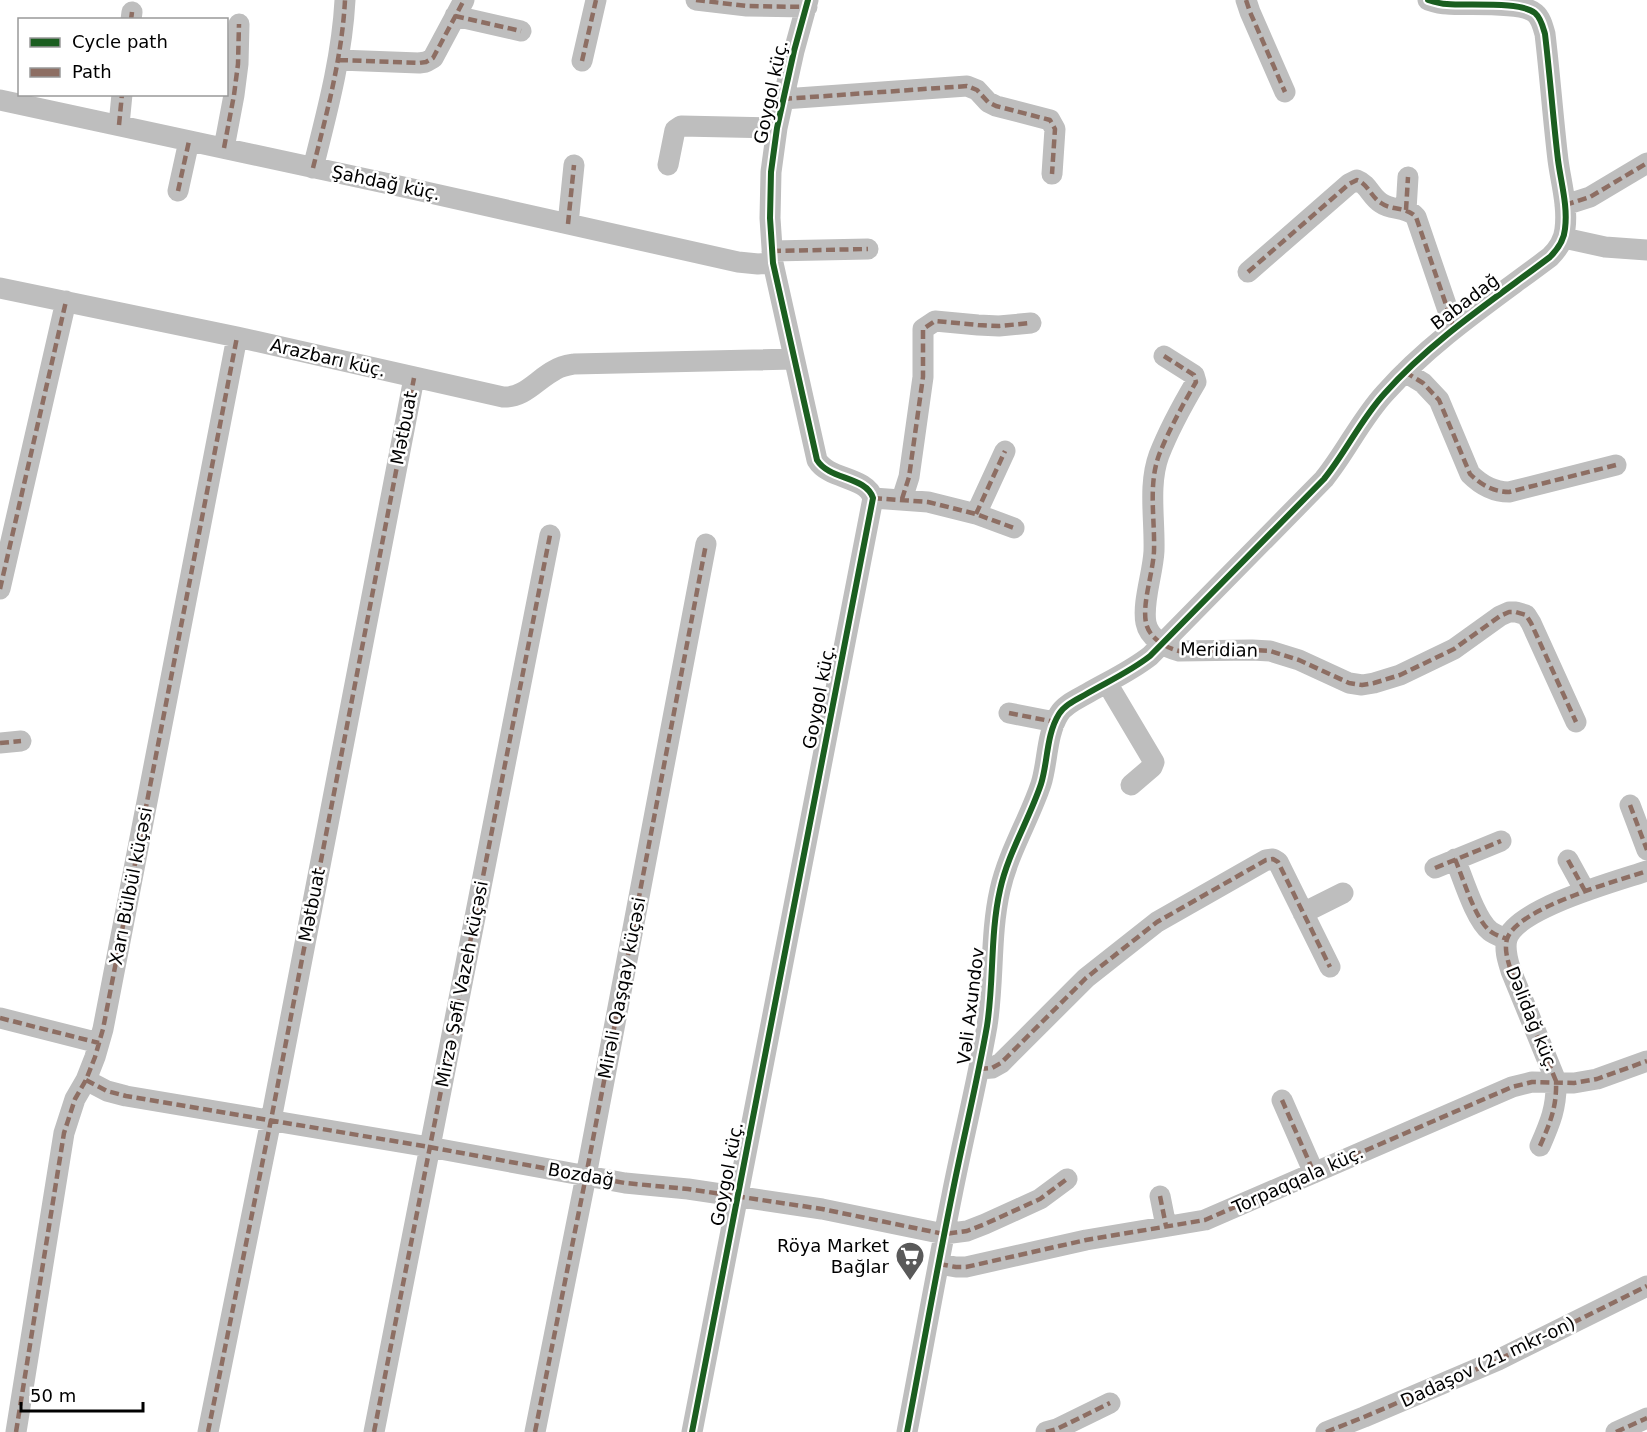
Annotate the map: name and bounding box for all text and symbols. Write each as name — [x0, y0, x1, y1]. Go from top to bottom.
legend — [18, 18, 228, 96]
text: Cycle path — [72, 31, 168, 52]
street label: Goygol küç. — [749, 38, 792, 146]
text: Path — [72, 61, 112, 82]
street label: Şahdağ küç. — [330, 161, 442, 204]
street label: Babadağ — [1427, 269, 1503, 334]
street label: Arazbarı küç. — [268, 334, 388, 381]
street label: Mətbuat — [386, 389, 421, 467]
street label: Meridian — [1180, 638, 1258, 661]
street label: Goygol küç. — [798, 643, 839, 751]
street label: Xarı Bülbül küçəsi — [105, 805, 156, 967]
street label: Mətbuat — [294, 866, 329, 944]
street label: Mirzə Şəfi Vazeh küçəsi — [431, 879, 492, 1089]
street label: Mirəli Qaşqay küçəsi — [594, 895, 649, 1081]
street label: Vəli Axundov — [953, 946, 988, 1066]
street label: Dəlidağ küç. — [1502, 963, 1563, 1074]
street label: Goygol küç. — [706, 1120, 747, 1228]
street label: Torpaqqala küç. — [1228, 1141, 1367, 1218]
street label: Bozdağ — [546, 1158, 616, 1191]
place label: Röya Market Bağlar — [777, 1235, 890, 1277]
supermarket icon: Röya Market Bağlar — [894, 1240, 926, 1282]
street label: Dadaşov (21 mkr-on) — [1397, 1312, 1578, 1411]
scale bar — [21, 1375, 142, 1413]
text: 50 m — [30, 1385, 76, 1406]

